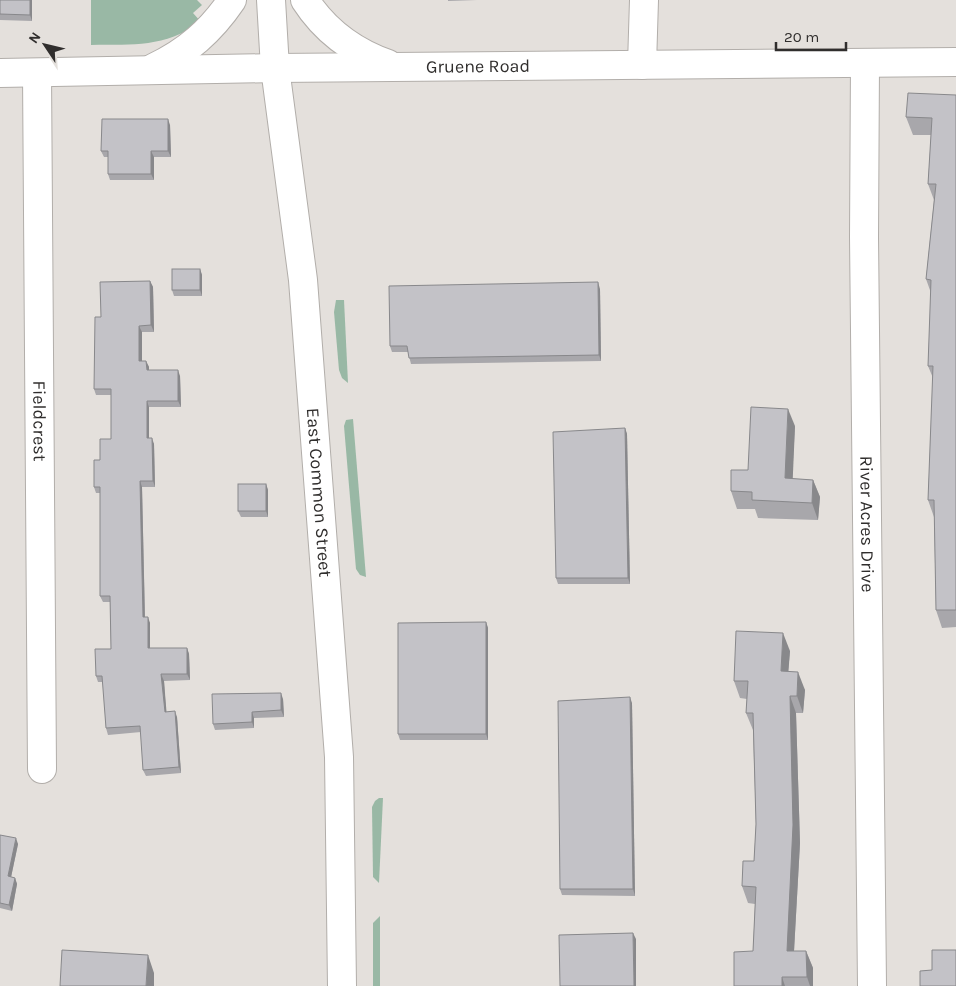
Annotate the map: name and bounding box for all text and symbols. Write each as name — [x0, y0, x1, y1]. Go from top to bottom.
north arrow — [20, 20, 70, 70]
scale bar — [776, 20, 846, 52]
text: 20 m — [784, 28, 819, 46]
text: N — [25, 29, 45, 47]
street label: Gruene Road — [426, 55, 530, 78]
street label: Fieldcrest — [28, 380, 51, 462]
street label: East Common Street — [302, 407, 336, 578]
street label: River Acres Drive — [855, 456, 879, 592]

